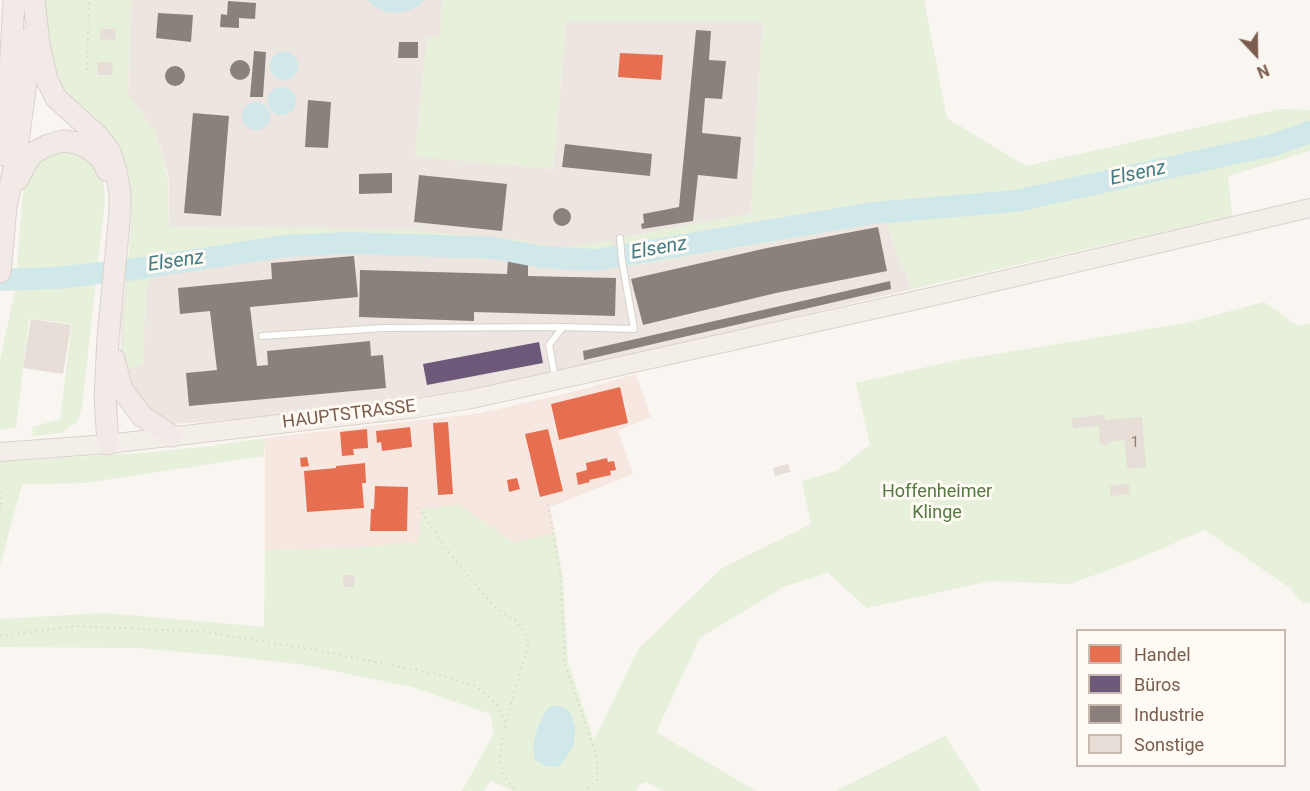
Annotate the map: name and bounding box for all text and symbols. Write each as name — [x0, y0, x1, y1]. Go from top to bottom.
north arrow — [1226, 24, 1286, 84]
text: N — [1254, 60, 1272, 82]
water label: Elsenz — [1108, 156, 1168, 192]
water label: Elsenz — [629, 232, 689, 266]
water label: Elsenz — [146, 246, 206, 278]
street label: HAUPTSTRASSE — [281, 396, 417, 434]
house number: 1 — [1131, 434, 1139, 452]
park label: Hoffenheimer Klinge — [882, 481, 992, 524]
legend — [1076, 629, 1286, 767]
text: Handel — [1134, 644, 1191, 665]
text: Büros — [1134, 674, 1181, 695]
text: Industrie — [1134, 704, 1204, 725]
text: Sonstige — [1134, 734, 1204, 755]

